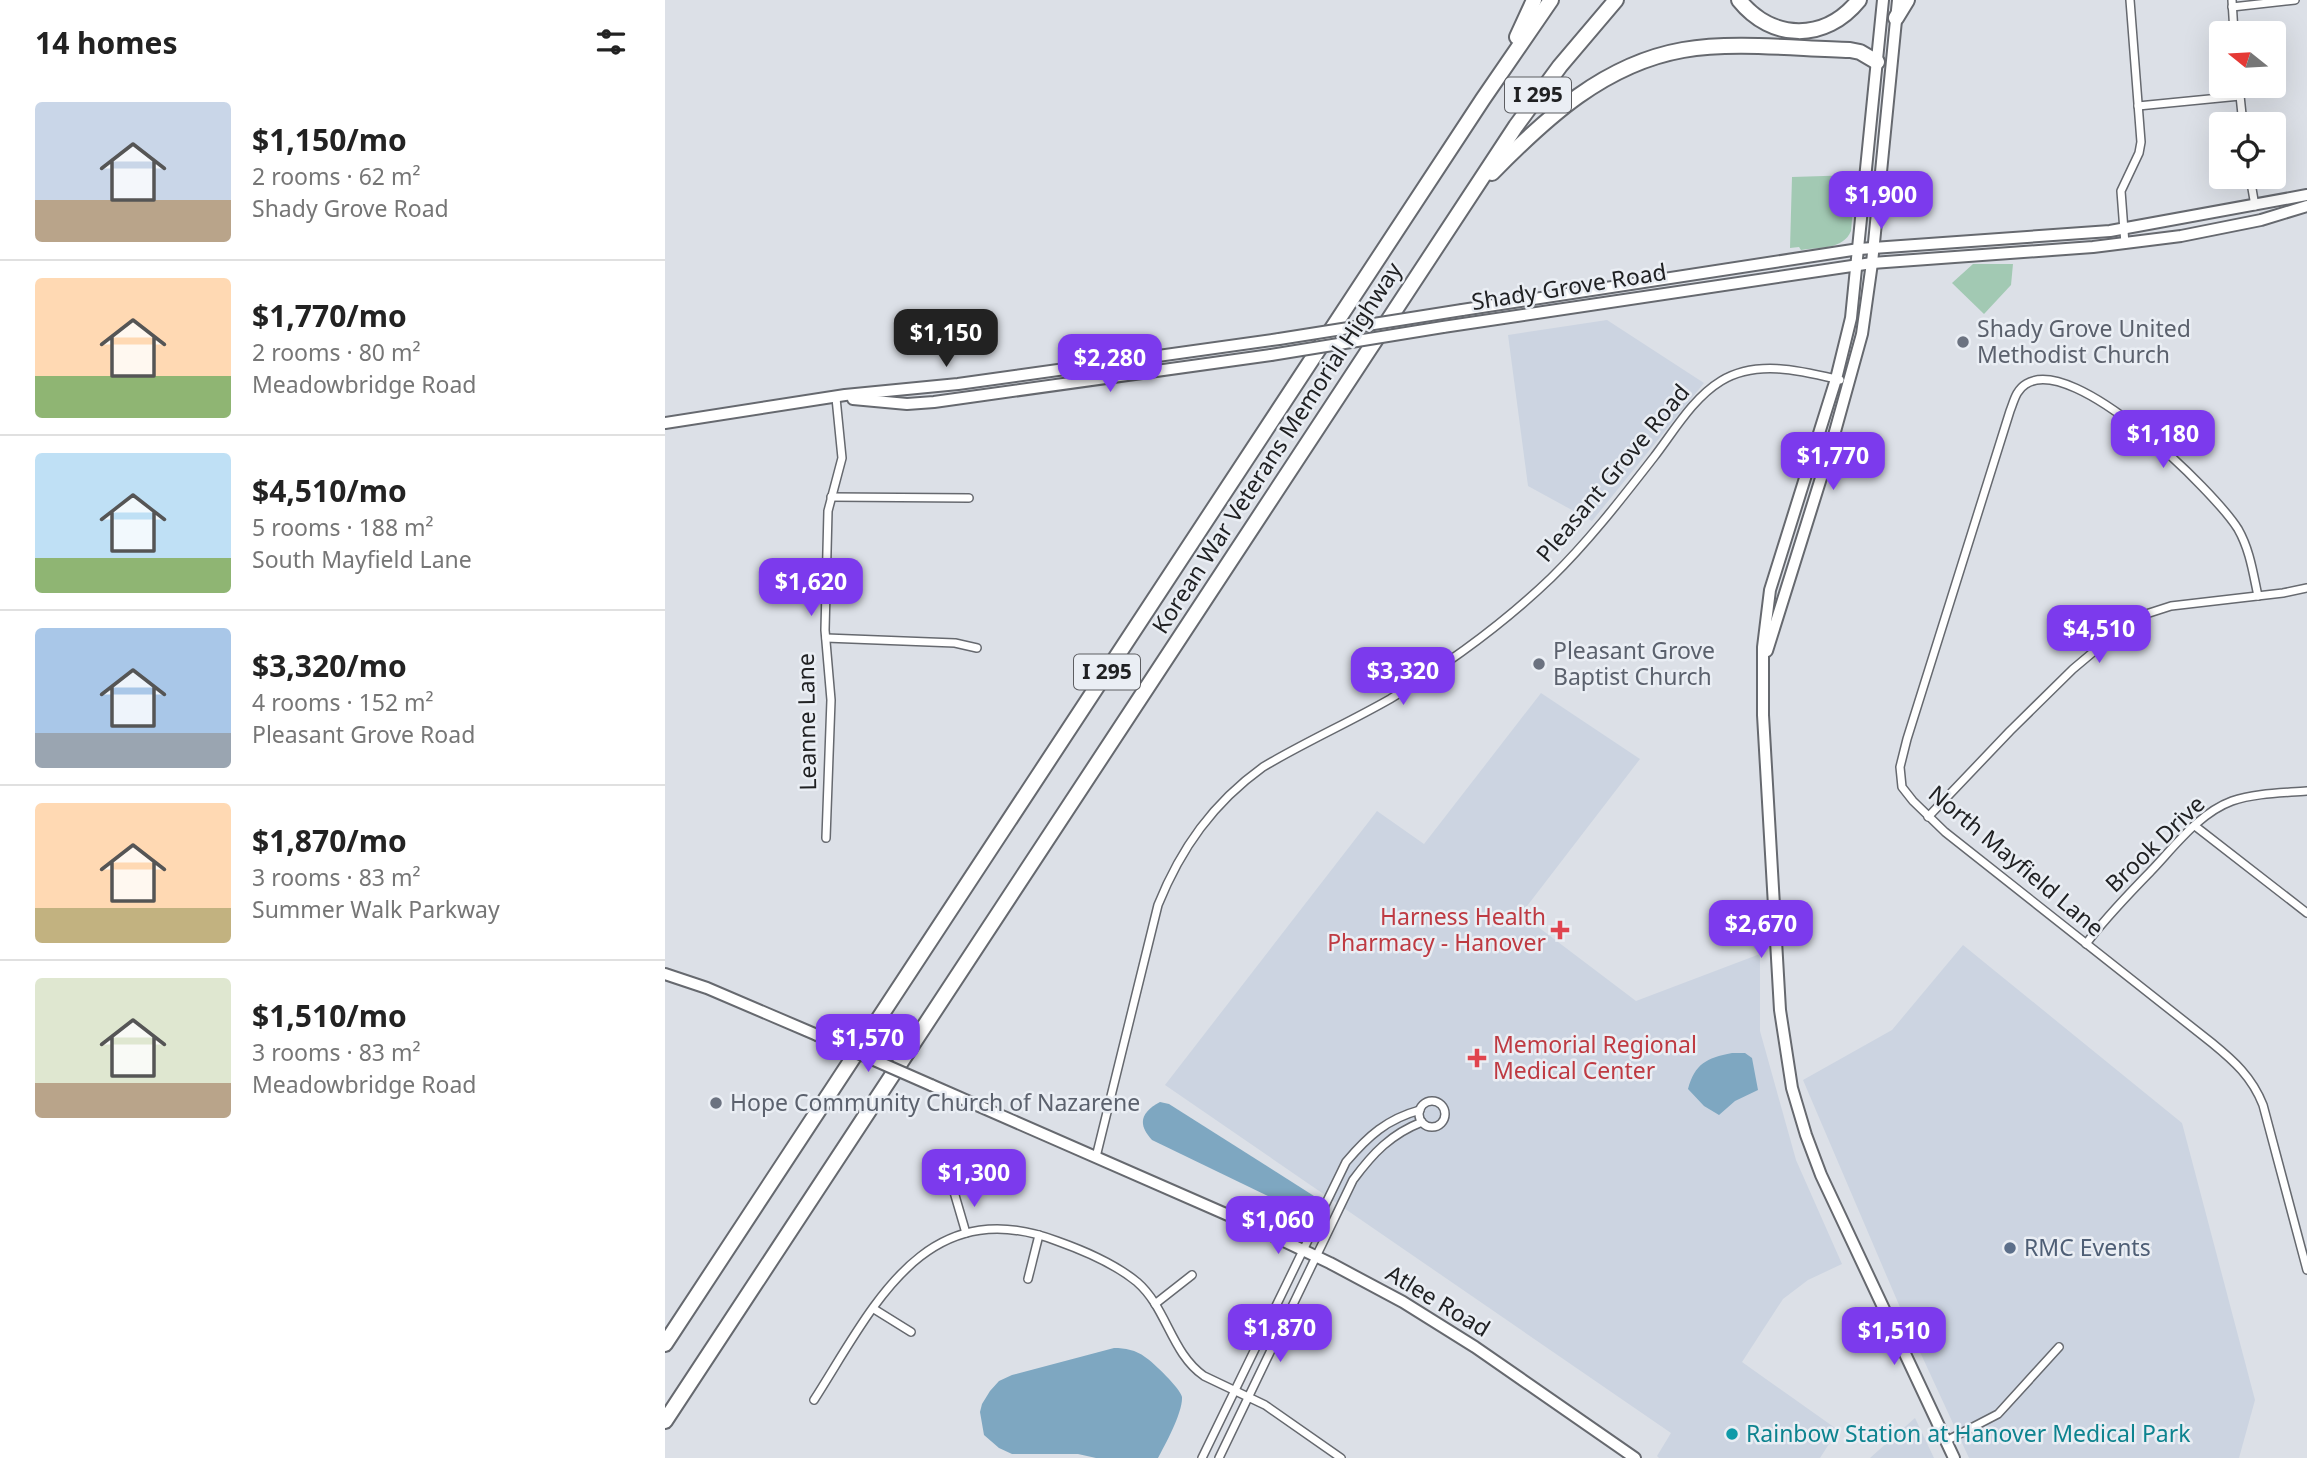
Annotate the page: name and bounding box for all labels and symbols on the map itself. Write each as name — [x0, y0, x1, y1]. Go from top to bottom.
north arrow — [2209, 21, 2285, 98]
road number: I 295 — [1505, 78, 1571, 112]
pin: $1,900 — [1824, 172, 1938, 231]
street label: Korean War Veterans Memorial Highway — [1144, 255, 1409, 639]
street label: Shady Grove Road — [1469, 255, 1669, 317]
pin: $1,150 — [889, 310, 1003, 369]
place label: Shady Grove United Methodist Church — [1977, 312, 2191, 370]
pin: $2,280 — [1053, 334, 1167, 394]
marker: Shady Grove United Methodist Church — [1955, 334, 1971, 350]
street label: Pleasant Grove Road — [1528, 377, 1696, 568]
pin: $1,180 — [2106, 410, 2220, 470]
pin: $1,770 — [1776, 433, 1890, 492]
pin: $1,620 — [754, 558, 868, 618]
pin: $4,510 — [2042, 606, 2156, 665]
place label: Pleasant Grove Baptist Church — [1553, 634, 1715, 692]
pin: $3,320 — [1346, 648, 1460, 707]
street label: Leanne Lane — [789, 653, 823, 791]
road number: I 295 — [1074, 654, 1140, 690]
marker: Pleasant Grove Baptist Church — [1531, 656, 1547, 672]
street label: North Mayfield Lane — [1922, 777, 2111, 943]
street label: Brook Drive — [2098, 788, 2211, 899]
place label: Harness Health Pharmacy - Hanover — [1327, 900, 1546, 958]
pin: $2,670 — [1704, 900, 1818, 960]
marker: Harness Health Pharmacy - Hanover — [1552, 922, 1568, 938]
pin: $1,570 — [811, 1014, 925, 1074]
place label: Memorial Regional Medical Center — [1493, 1028, 1697, 1086]
marker: Memorial Regional Medical Center — [1467, 1048, 1487, 1068]
place label: Hope Community Church of Nazarene — [730, 1086, 1140, 1118]
marker: Hope Community Church of Nazarene — [708, 1095, 724, 1111]
pin: $1,300 — [917, 1150, 1031, 1209]
pin: $1,060 — [1221, 1196, 1335, 1256]
place label: RMC Events — [2024, 1231, 2151, 1263]
marker: RMC Events — [2002, 1240, 2018, 1256]
street label: Atlee Road — [1380, 1257, 1497, 1344]
pin: $1,870 — [1223, 1304, 1337, 1364]
pin: $1,510 — [1837, 1308, 1951, 1367]
place label: Rainbow Station at Hanover Medical Park — [1746, 1417, 2191, 1449]
marker: Rainbow Station at Hanover Medical Park — [1724, 1426, 1740, 1442]

